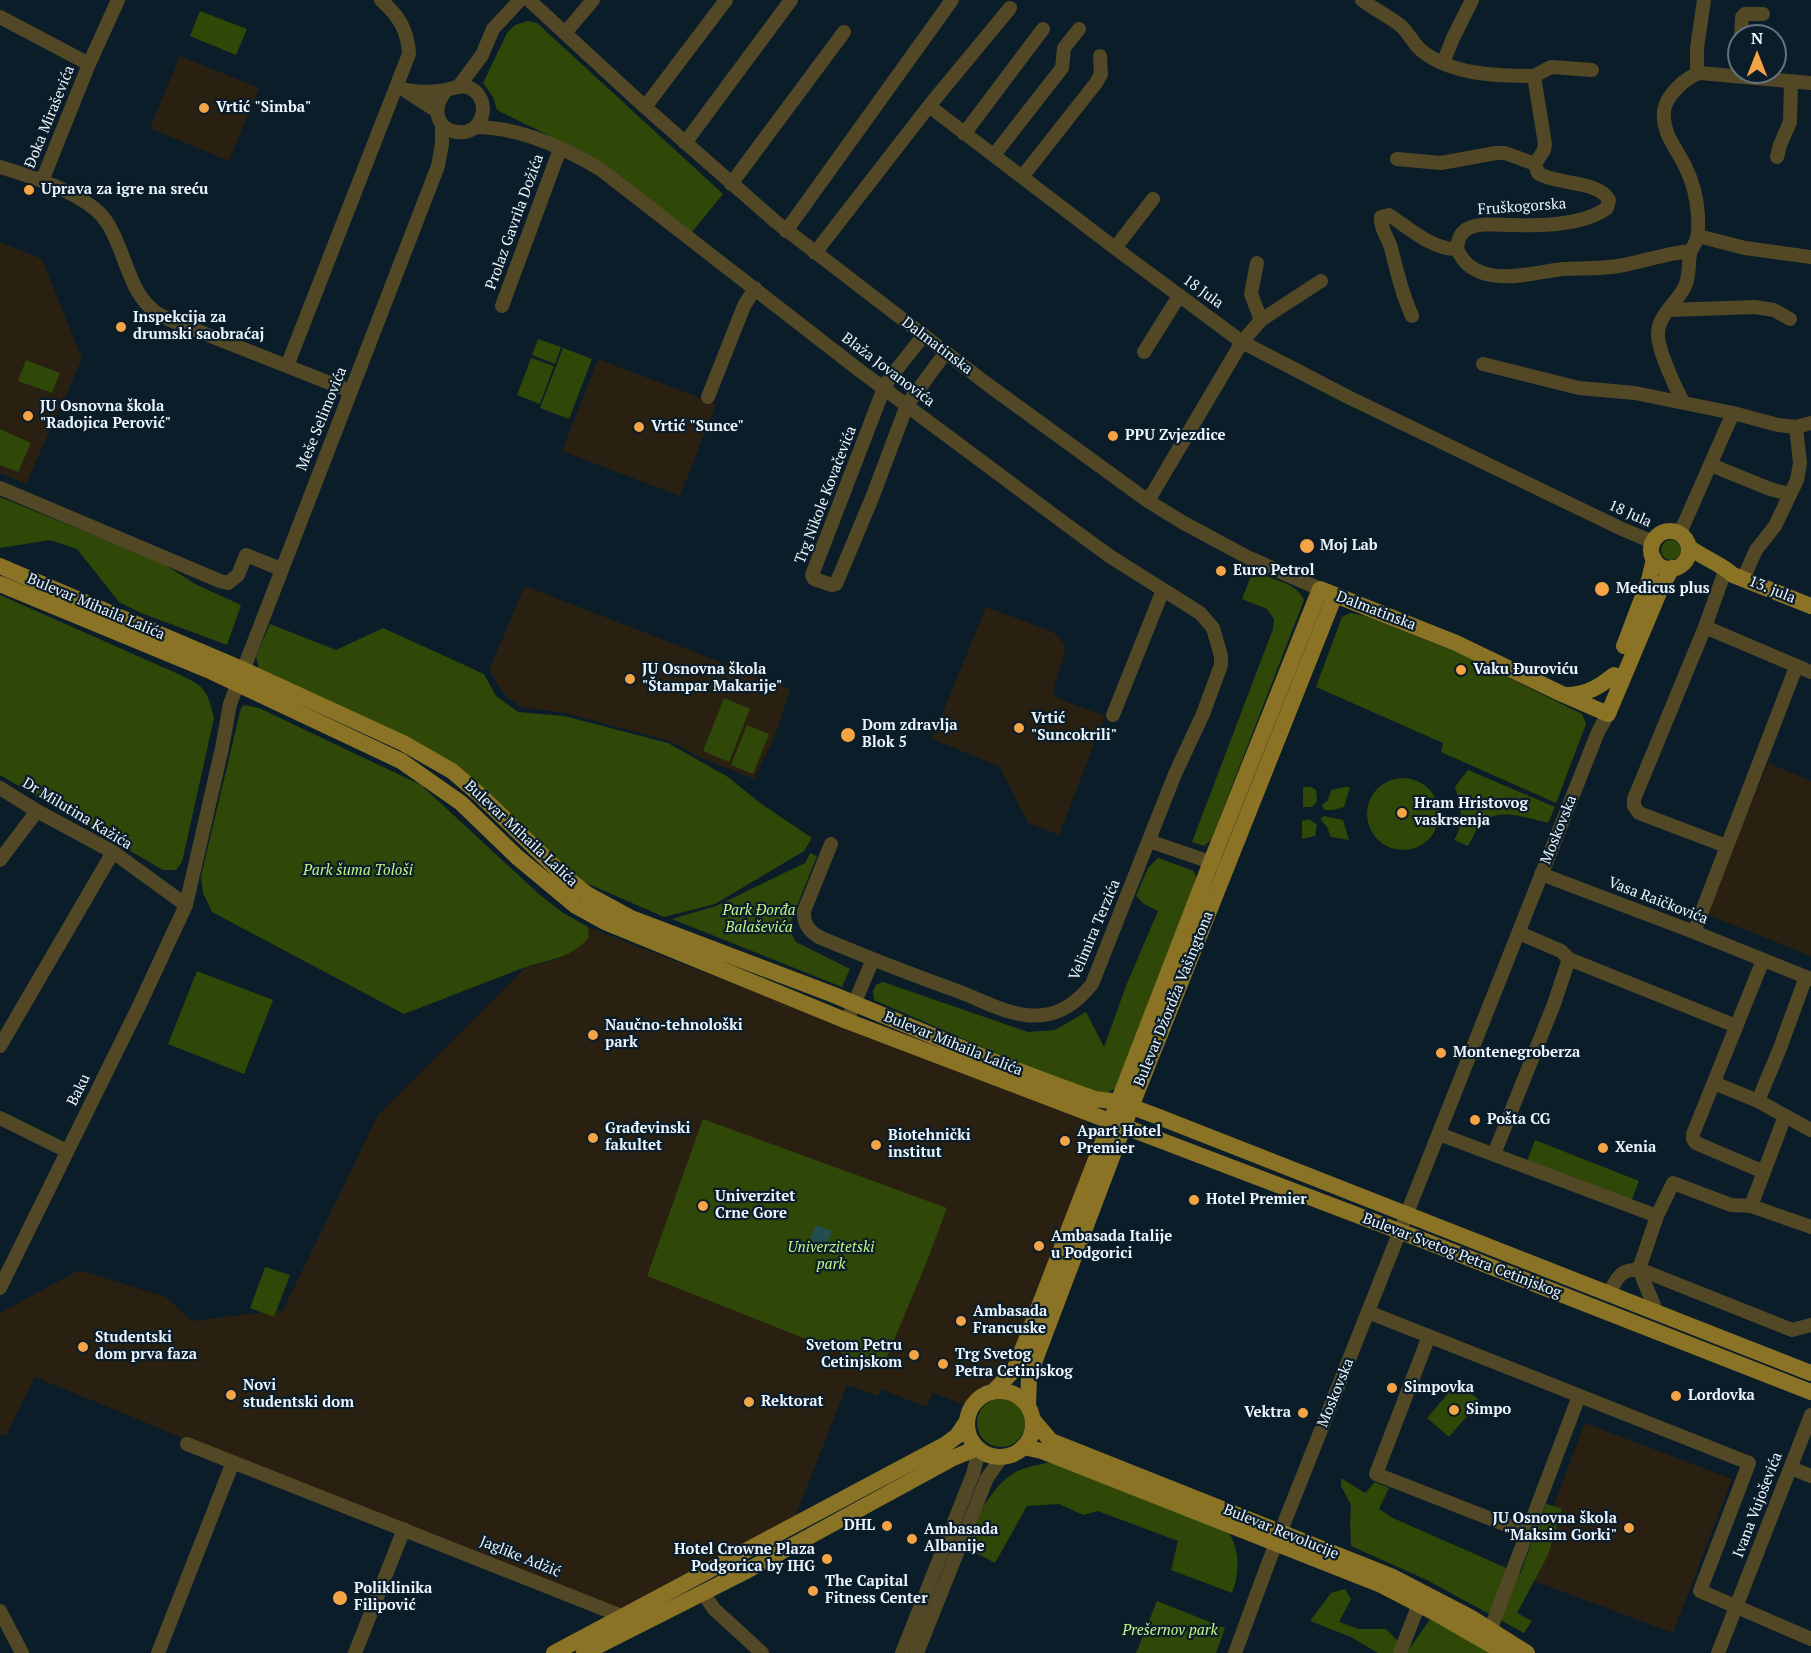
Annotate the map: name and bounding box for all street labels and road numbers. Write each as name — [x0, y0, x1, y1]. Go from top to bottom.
street label: Đoka Miraševića — [21, 63, 79, 171]
street label: Prolaz Gavrila Dožića — [482, 152, 548, 292]
street label: Fruškogorska — [1477, 195, 1567, 219]
street label: 18 Jula — [1179, 271, 1227, 313]
street label: Dalmatinska — [898, 314, 976, 378]
street label: Blaža Jovanovića — [838, 329, 938, 411]
street label: Meše Selimovića — [293, 364, 351, 474]
street label: Trg Nikole Kovačevića — [791, 424, 861, 566]
street label: 18 Jula — [1606, 497, 1654, 531]
street label: Bulevar Mihaila Lalića — [24, 570, 168, 644]
street label: 13. jula — [1746, 573, 1798, 607]
street label: Dalmatinska — [1334, 588, 1418, 634]
street label: Dr Milutina Kažića — [19, 774, 135, 854]
street label: Bulevar Mihaila Lalića — [461, 777, 581, 891]
street label: Moskovska — [1537, 793, 1581, 867]
street label: Vasa Raičkovića — [1606, 874, 1710, 928]
street label: Velimira Terzića — [1066, 877, 1124, 983]
street label: Bulevar Džordža Vašingtona — [1131, 909, 1217, 1089]
street label: Bulevar Mihaila Lalića — [881, 1008, 1025, 1080]
street label: Baku — [64, 1071, 94, 1109]
street label: Bulevar Svetog Petra Cetinjskog — [1360, 1210, 1564, 1302]
street label: Moskovska — [1314, 1356, 1358, 1430]
street label: Ivana Vujoševića — [1730, 1450, 1786, 1560]
street label: Bulevar Revolucije — [1221, 1501, 1341, 1563]
street label: Jaglike Adžić — [477, 1533, 563, 1581]

